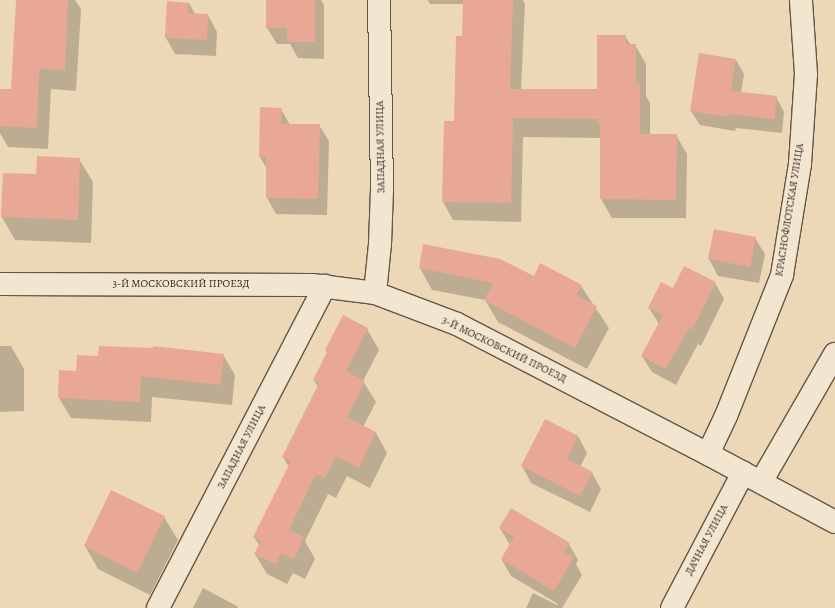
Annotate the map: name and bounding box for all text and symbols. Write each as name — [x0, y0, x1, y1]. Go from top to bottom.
street label: ЗАПАДНАЯ УЛИЦА — [374, 101, 388, 193]
street label: КРАСНОФЛОТСКАЯ УЛИЦА — [773, 142, 807, 278]
street label: 3-Й МОСКОВСКИЙ ПРОЕЗД — [112, 277, 250, 291]
street label: 3-Й МОСКОВСКИЙ ПРОЕЗД — [440, 314, 568, 386]
street label: ЗАПАДНАЯ УЛИЦА — [215, 403, 269, 491]
street label: ДАЧНАЯ УЛИЦА — [683, 502, 731, 578]

